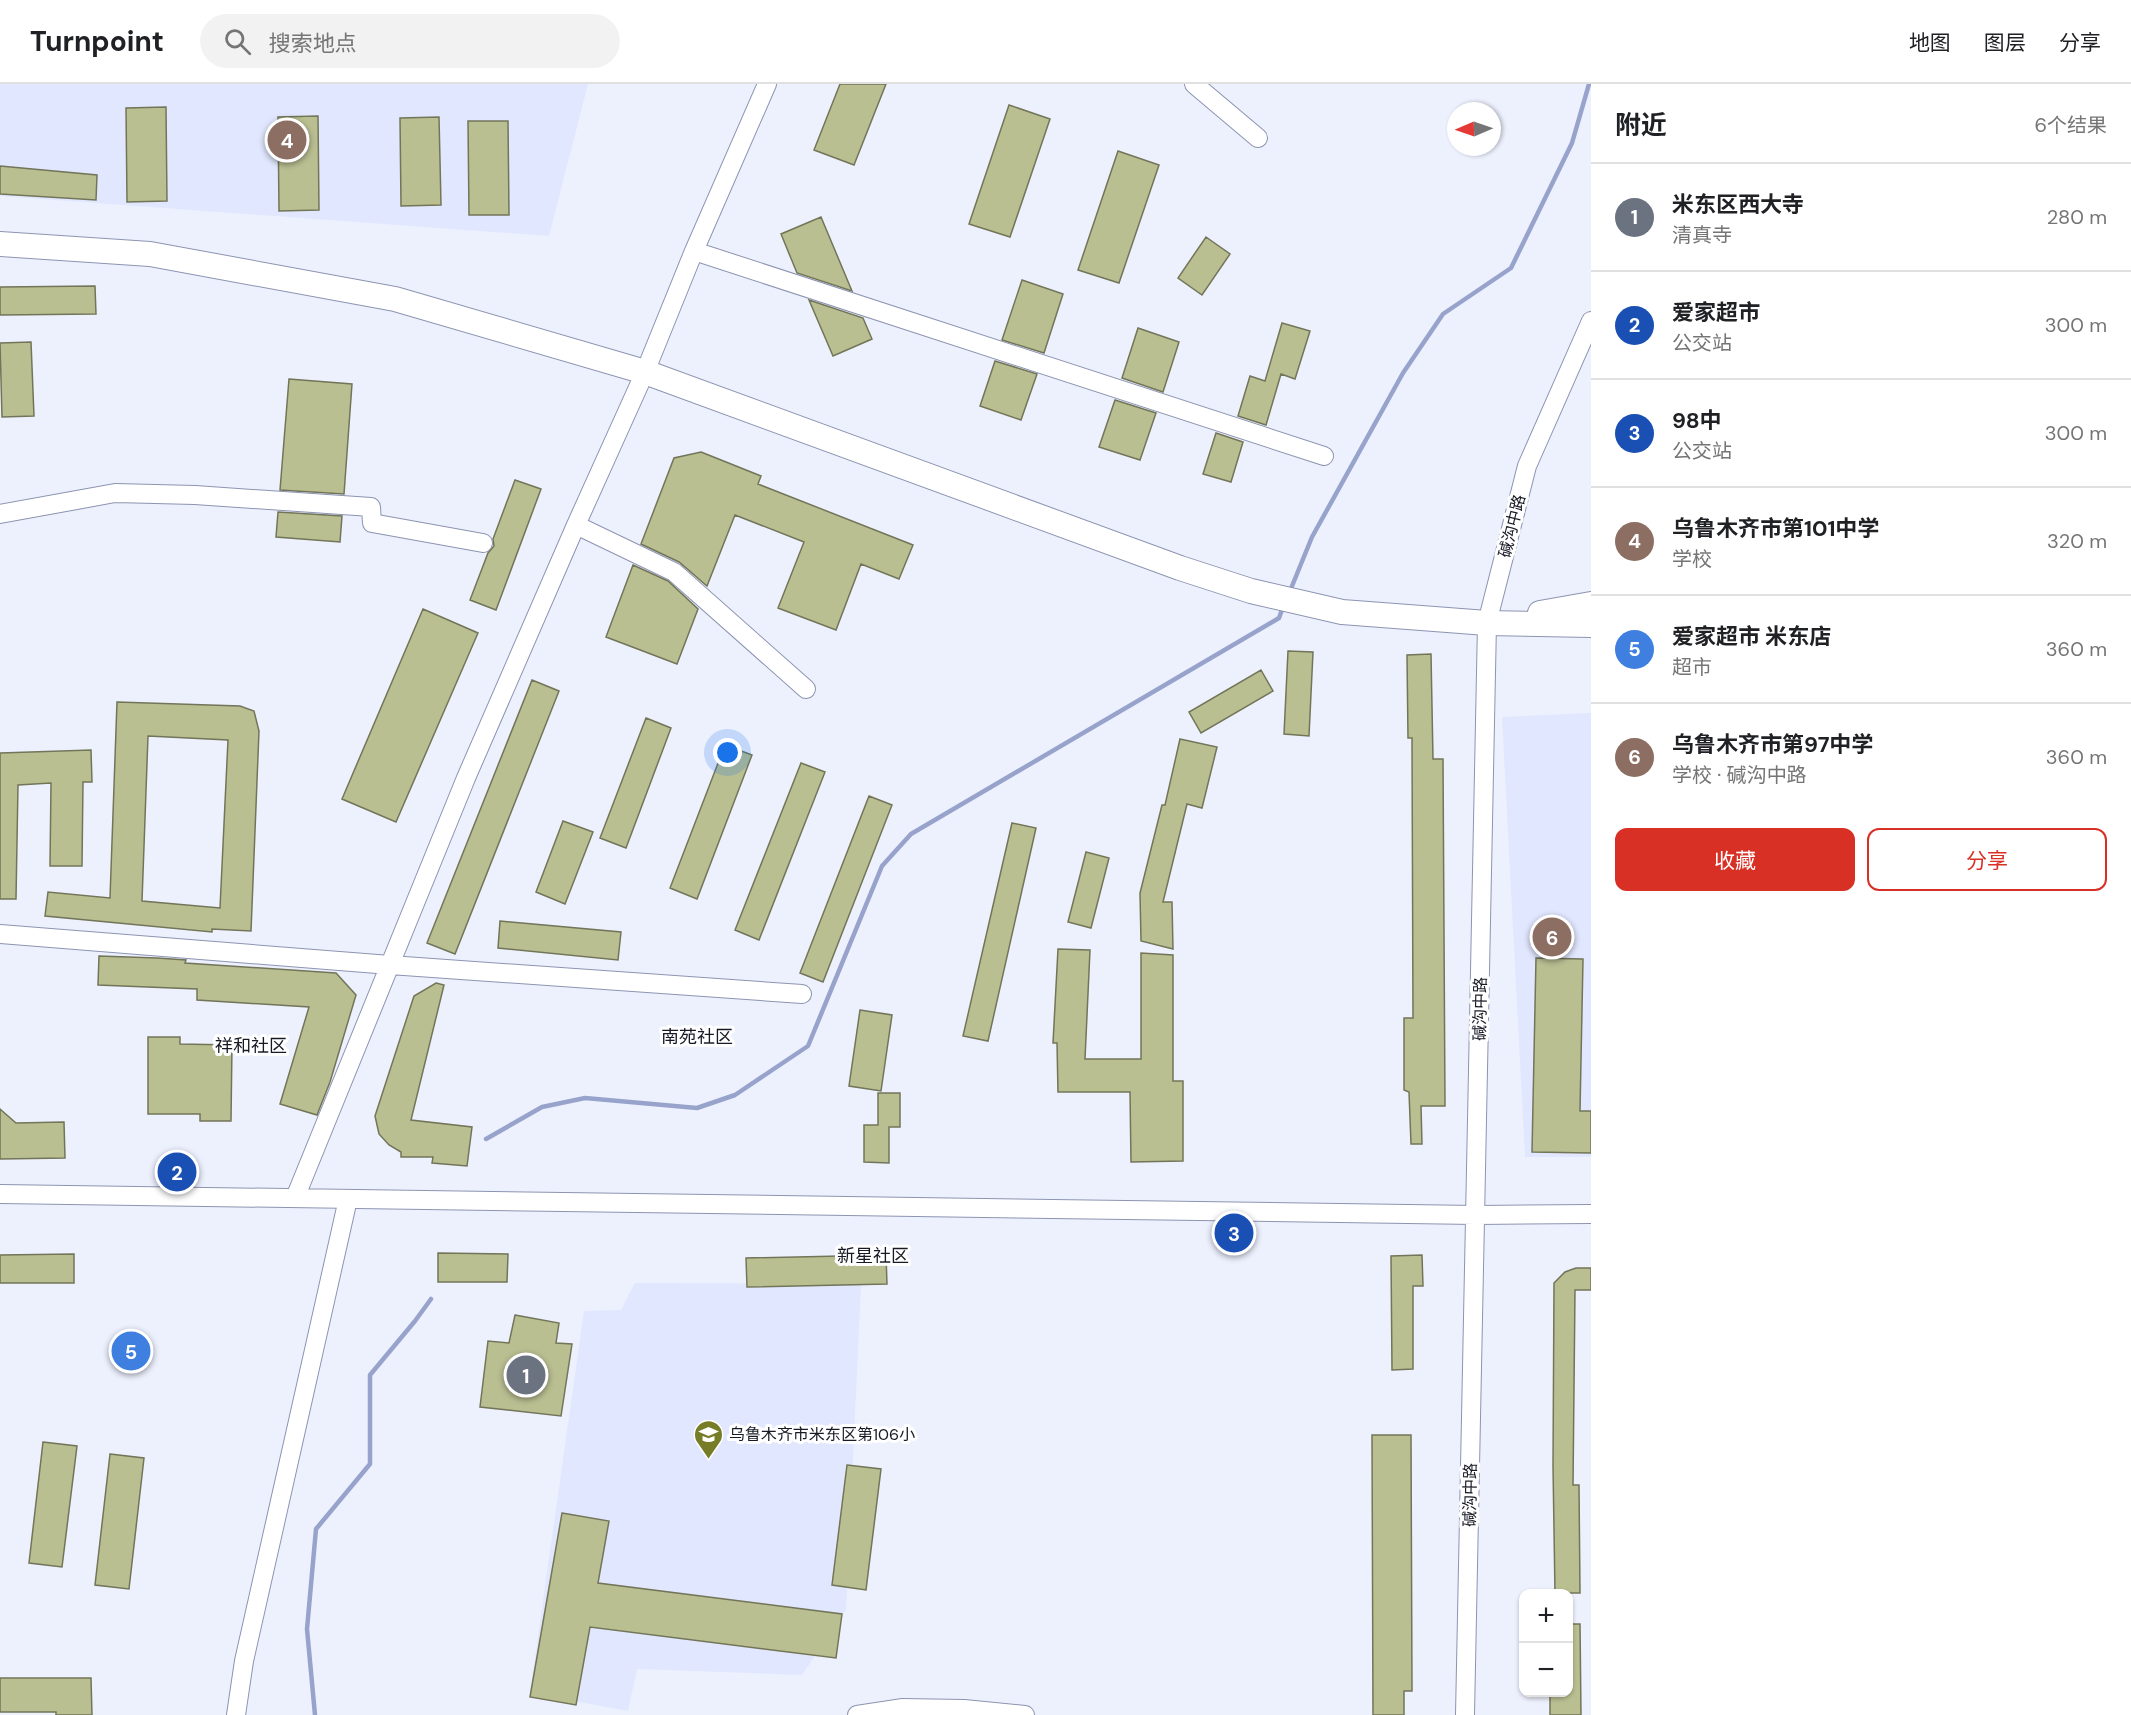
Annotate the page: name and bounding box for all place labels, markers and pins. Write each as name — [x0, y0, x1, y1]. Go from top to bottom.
pin: 4 — [268, 118, 306, 162]
pin: 6 — [1532, 914, 1572, 960]
pin: 2 — [158, 1150, 196, 1194]
pin: 3 — [1214, 1210, 1254, 1256]
pin: 5 — [112, 1328, 150, 1374]
pin: 1 — [506, 1352, 546, 1398]
school or university icon: 乌鲁木齐市米东区第106小 — [692, 1418, 724, 1460]
place label: 乌鲁木齐市米东区第106小 — [729, 1424, 915, 1445]

